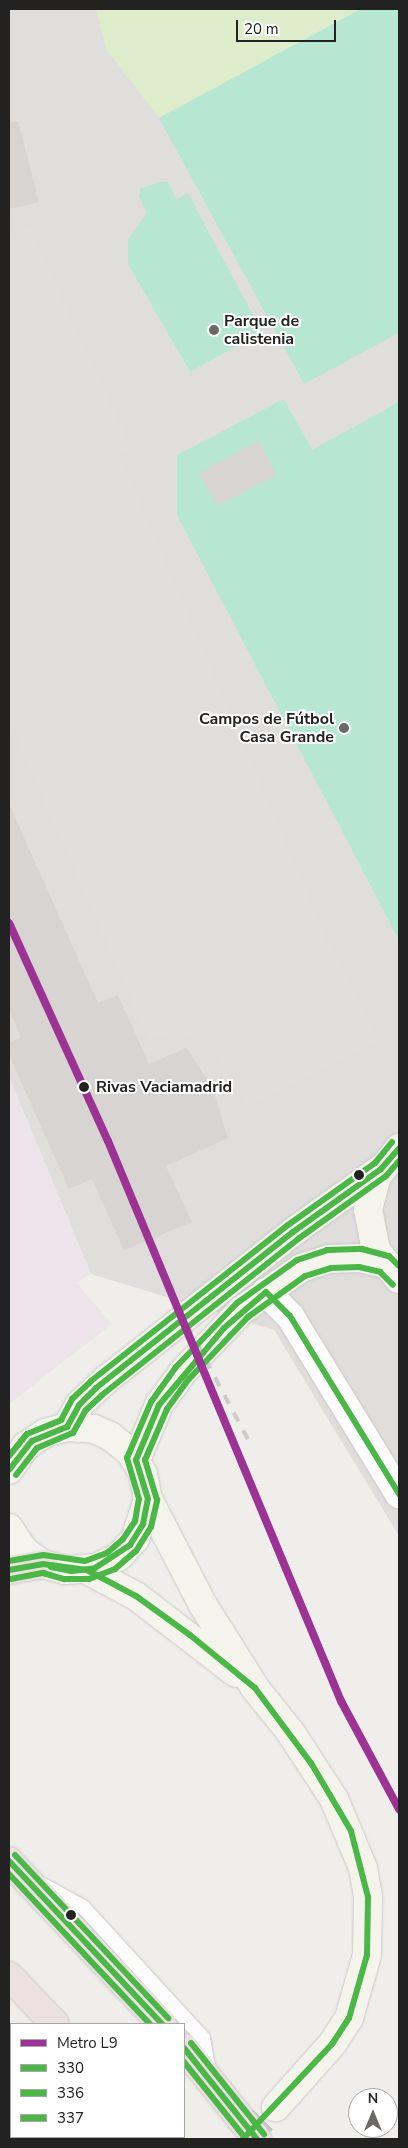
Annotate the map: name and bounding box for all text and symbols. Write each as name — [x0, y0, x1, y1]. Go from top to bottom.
scale bar — [238, 10, 338, 42]
text: 20 m — [244, 19, 279, 39]
place label: Parque de calistenia — [224, 311, 299, 349]
marker: Parque de calistenia — [208, 324, 220, 336]
place label: Campos de Fútbol Casa Grande — [199, 709, 334, 747]
marker: Campos de Fútbol Casa Grande — [338, 722, 350, 734]
place label: Rivas Vaciamadrid — [96, 1077, 232, 1097]
marker: Rivas Vaciamadrid — [75, 1078, 93, 1096]
unlabelled marker — [354, 1170, 364, 1180]
unlabelled marker — [66, 1910, 76, 1920]
legend — [10, 2023, 185, 2138]
text: Metro L9 — [57, 2033, 118, 2053]
text: 330 — [57, 2058, 84, 2078]
text: 336 — [57, 2083, 84, 2103]
north arrow — [348, 2088, 398, 2138]
text: N — [368, 2089, 378, 2108]
text: 337 — [57, 2108, 84, 2128]

